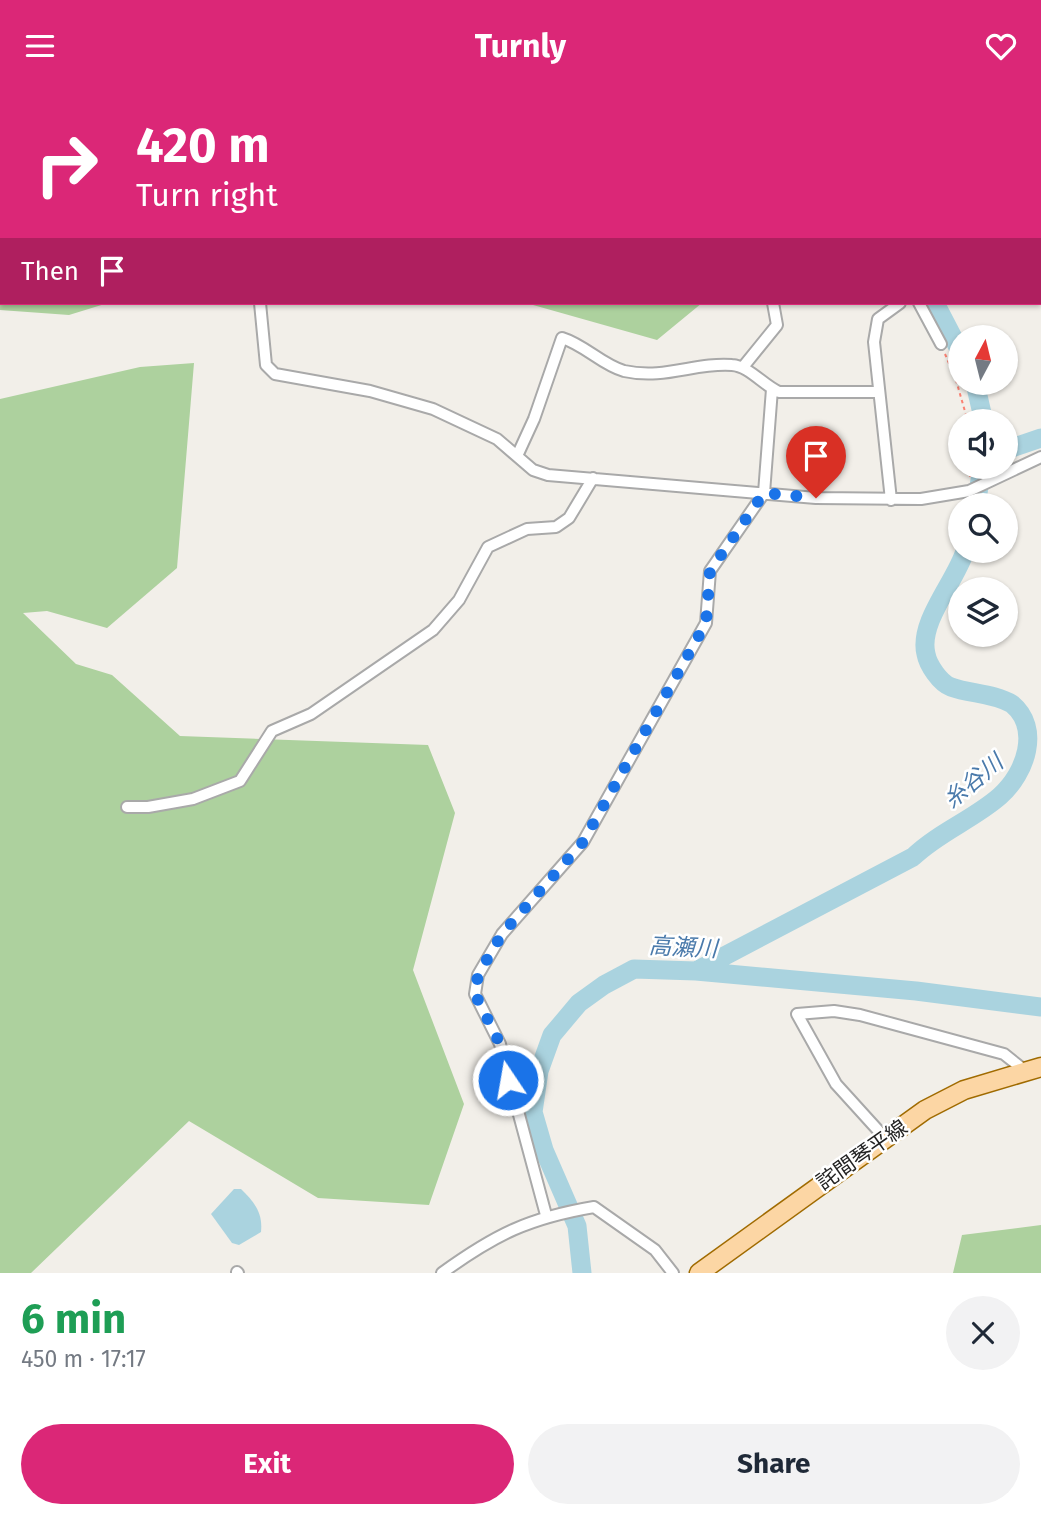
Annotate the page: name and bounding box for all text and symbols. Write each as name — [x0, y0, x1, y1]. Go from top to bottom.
icon: menu — [21, 27, 59, 65]
text: Turnly — [475, 27, 566, 65]
icon: heart — [982, 27, 1020, 65]
text: 420 m — [136, 116, 270, 175]
icon: right — [21, 119, 112, 210]
text: Turn right — [136, 176, 278, 214]
icon: arrive — [93, 252, 131, 290]
text: Then — [21, 256, 79, 287]
north arrow — [948, 325, 1018, 395]
map controls — [948, 325, 1018, 647]
button: sound — [948, 409, 1018, 479]
pin — [786, 426, 846, 498]
icon: arrive — [797, 437, 835, 475]
button: search — [948, 493, 1018, 563]
button: layers — [948, 577, 1018, 647]
water label: 糸谷川 — [938, 746, 1011, 814]
water label: 高瀬川 — [648, 931, 721, 963]
position arrow — [471, 1043, 545, 1117]
street label: 詫間琴平線 — [812, 1114, 912, 1196]
text: 6 min — [21, 1294, 126, 1344]
button: close — [946, 1296, 1020, 1370]
text: 450 m · 17:17 — [21, 1345, 146, 1373]
button: Exit — [21, 1424, 514, 1504]
button: Share — [528, 1424, 1020, 1504]

